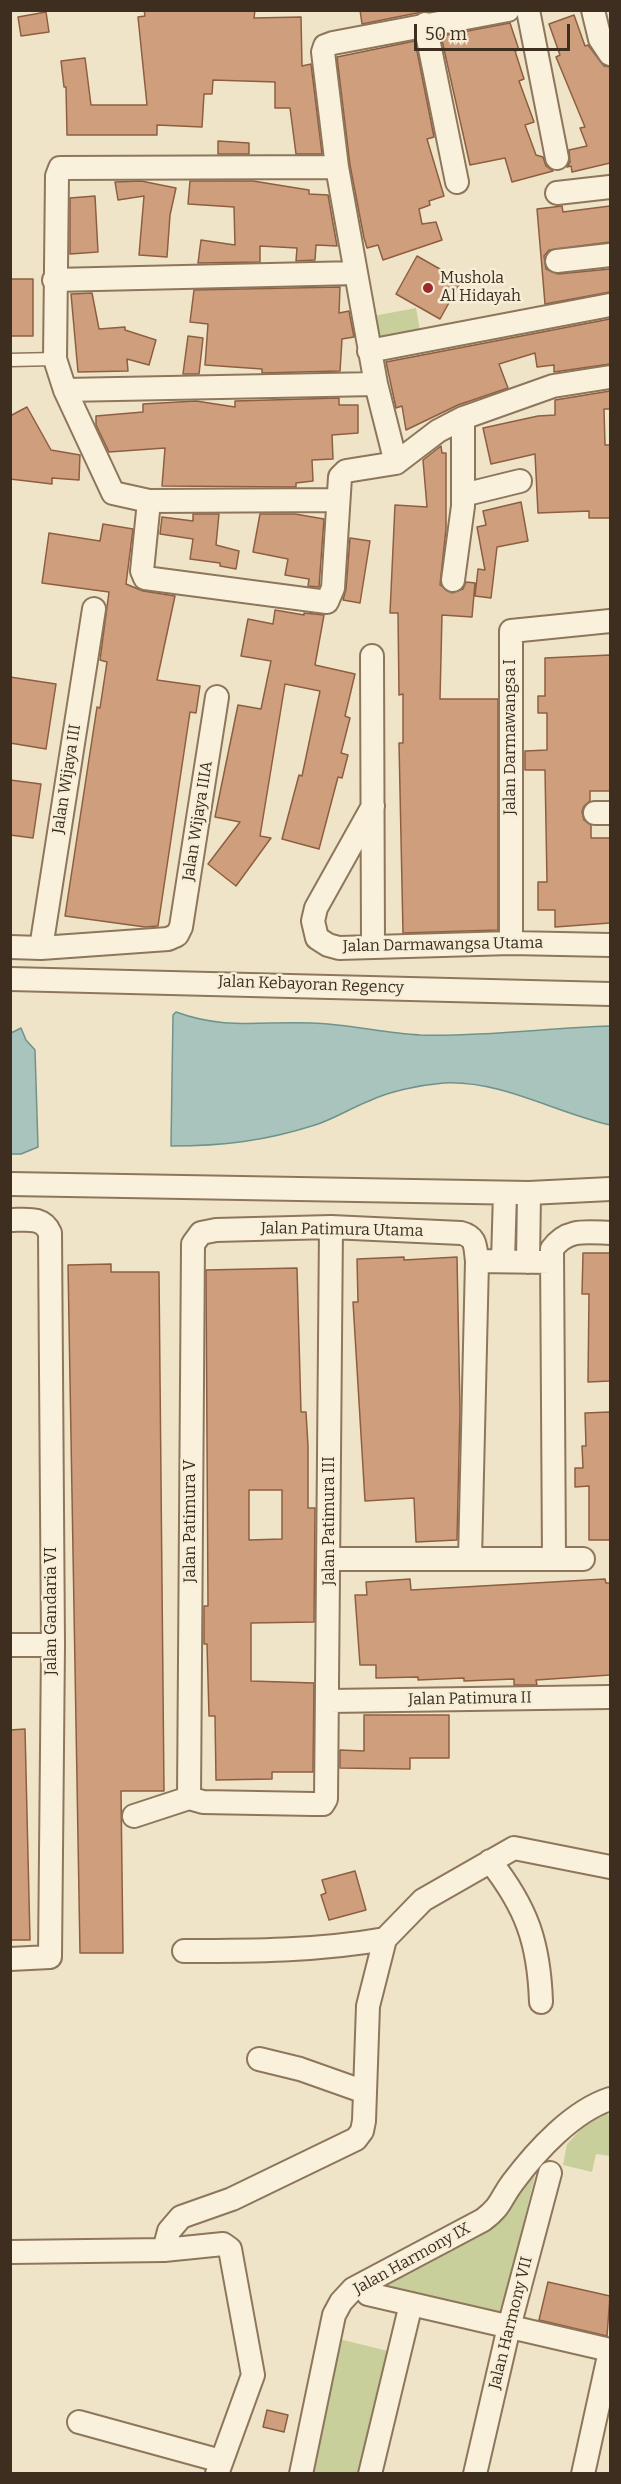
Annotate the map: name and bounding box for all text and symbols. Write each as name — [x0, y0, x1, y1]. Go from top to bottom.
scale bar — [417, 12, 573, 50]
text: 50 m — [425, 23, 467, 45]
place label: Mushola Al Hidayah — [440, 269, 521, 307]
marker: Mushola Al Hidayah — [421, 281, 435, 295]
street label: Jalan Darmawangsa I — [501, 659, 521, 815]
street label: Jalan Wijaya III — [49, 723, 85, 835]
street label: Jalan Wijaya IIIA — [179, 760, 217, 882]
street label: Jalan Darmawangsa Utama — [343, 934, 543, 956]
street label: Jalan Kebayoran Regency — [218, 972, 404, 998]
street label: Jalan Patimura Utama — [261, 1219, 423, 1241]
street label: Jalan Patimura III — [320, 1456, 340, 1586]
street label: Jalan Patimura V — [181, 1459, 201, 1583]
street label: Jalan Gandaria VI — [42, 1547, 62, 1675]
street label: Jalan Patimura II — [408, 1688, 532, 1710]
street label: Jalan Harmony IX — [350, 2219, 474, 2299]
street label: Jalan Harmony VII — [485, 2255, 537, 2391]

